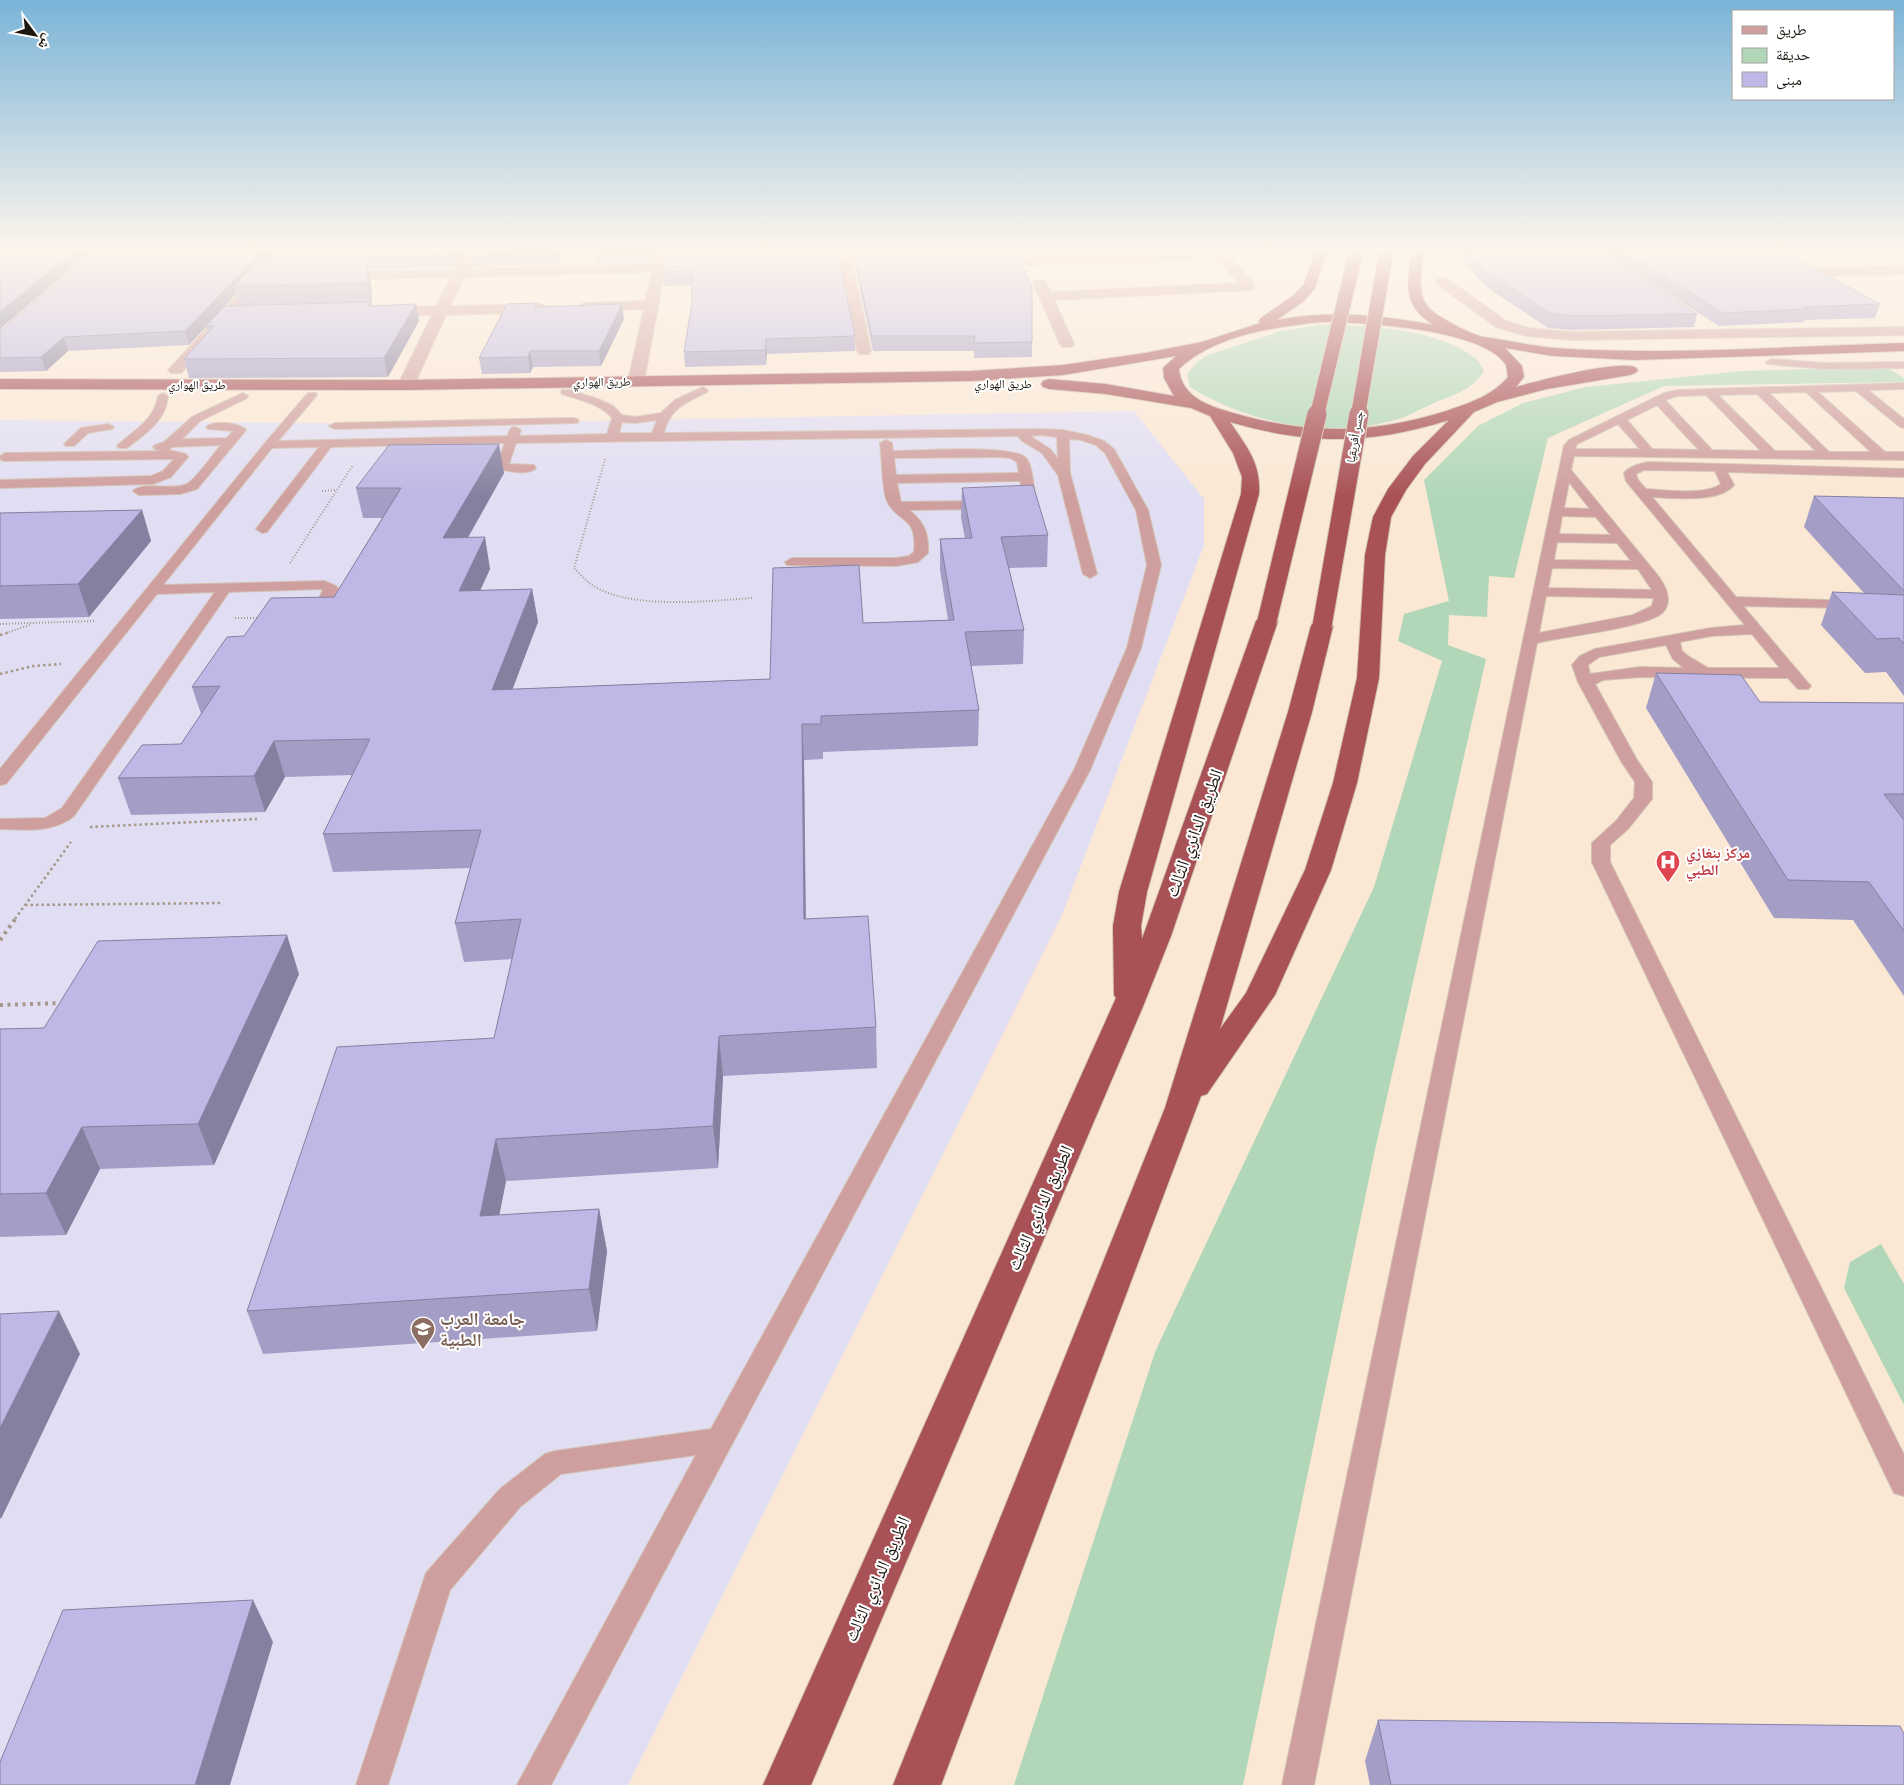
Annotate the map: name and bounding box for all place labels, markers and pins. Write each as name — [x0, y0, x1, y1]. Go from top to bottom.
place label: مركز بنغازي الطبي — [1686, 845, 1750, 882]
hospital icon: مركز بنغازي الطبي — [1655, 849, 1681, 883]
place label: جامعة العرب الطبية — [440, 1309, 525, 1353]
school or university icon: جامعة العرب الطبية — [410, 1316, 436, 1350]

